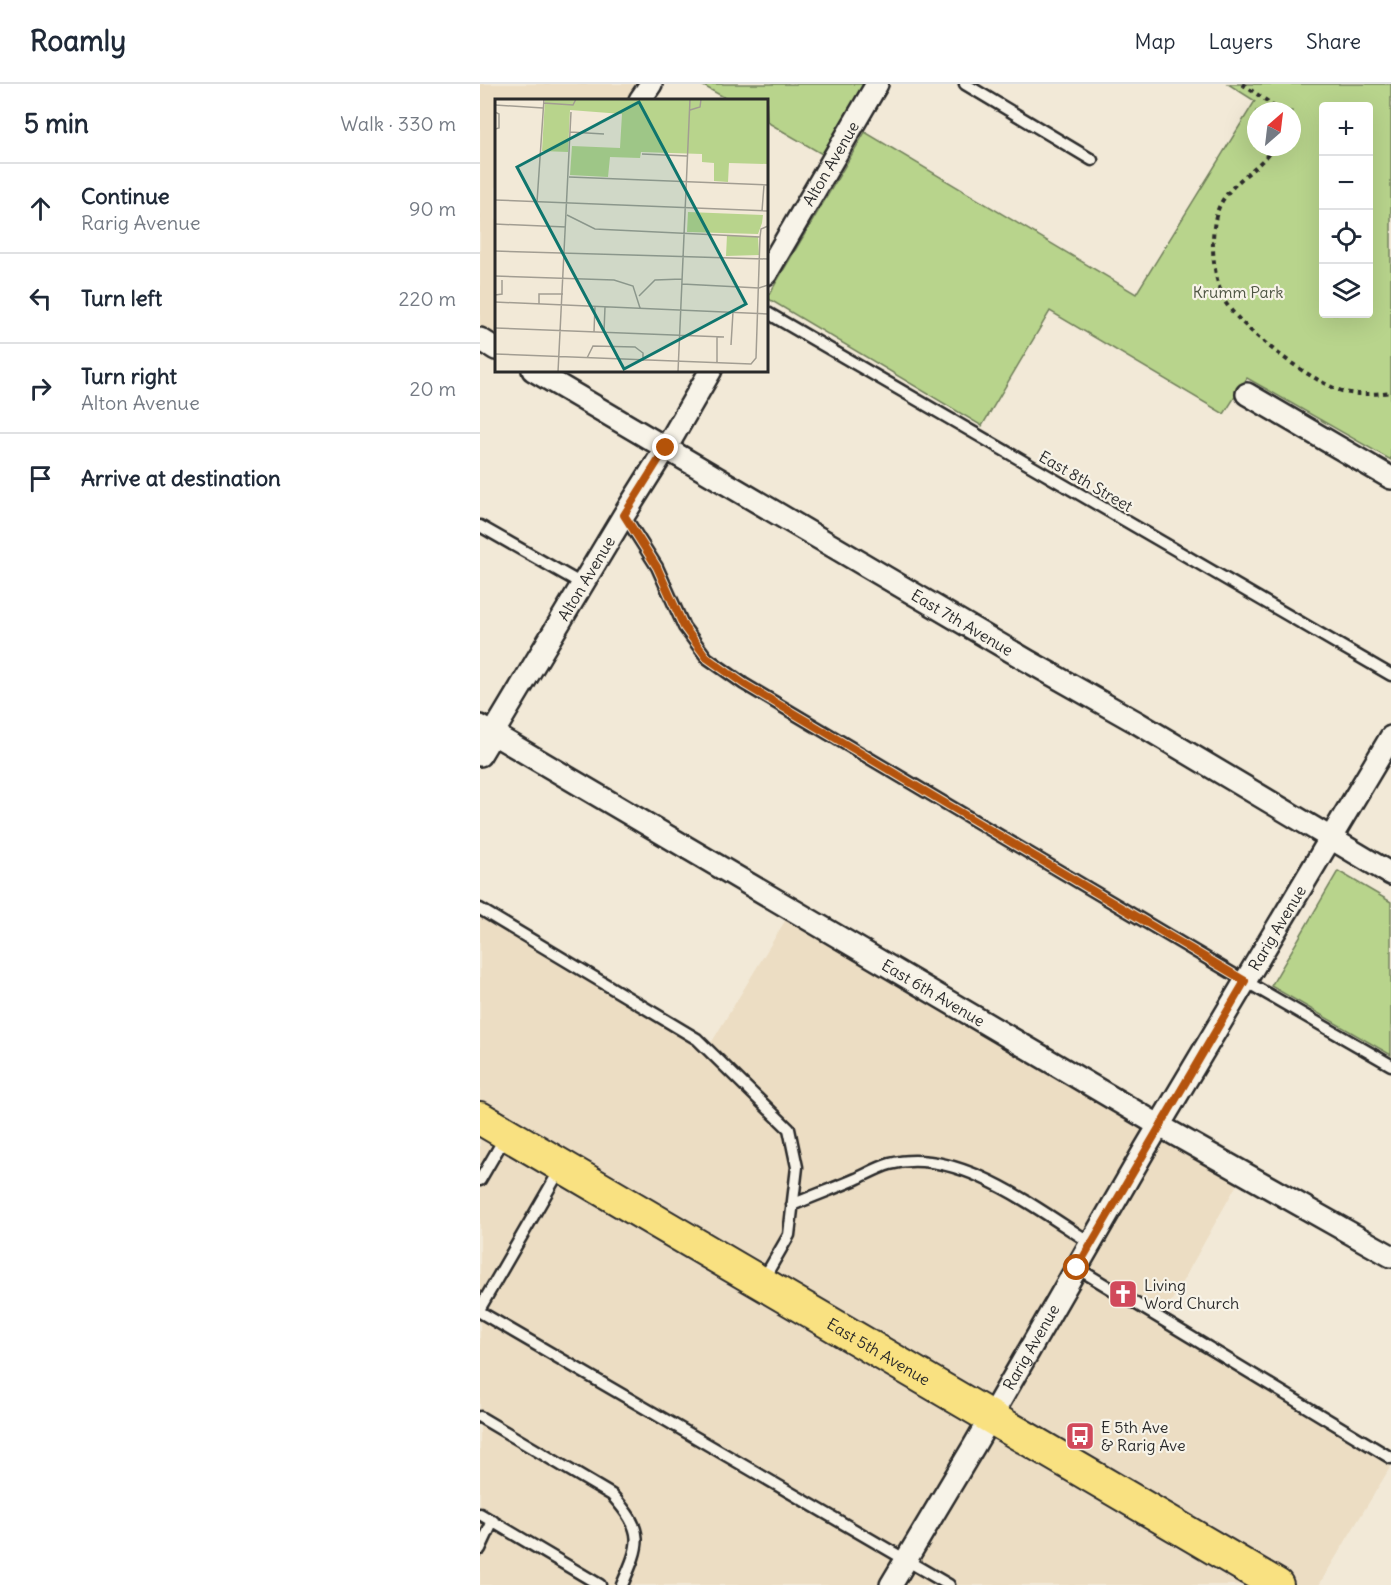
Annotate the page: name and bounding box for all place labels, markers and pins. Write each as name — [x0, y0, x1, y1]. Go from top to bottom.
place label: Living Word Church — [1144, 1275, 1239, 1313]
church icon: Living Word Church — [1107, 1278, 1139, 1310]
place label: E 5th Ave & Rarig Ave — [1101, 1417, 1186, 1455]
bus stop icon: E 5th Ave & Rarig Ave — [1064, 1420, 1096, 1452]

